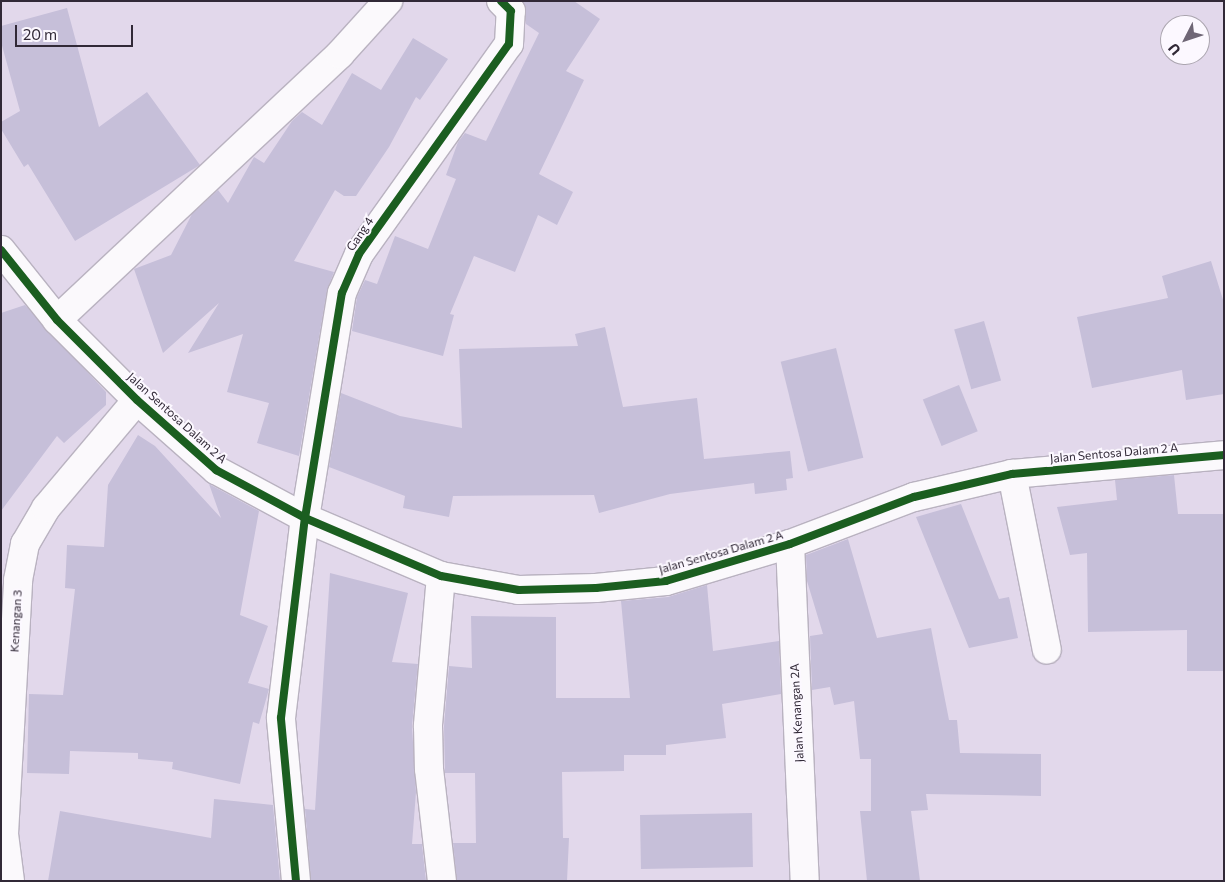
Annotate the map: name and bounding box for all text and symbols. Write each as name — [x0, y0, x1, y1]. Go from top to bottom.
scale bar — [18, 15, 135, 47]
north arrow — [1160, 15, 1210, 65]
text: 20 m — [23, 25, 57, 43]
text: U — [1164, 40, 1184, 59]
street label: Gang 4 — [343, 214, 377, 254]
street label: Jalan Sentosa Dalam 2 A — [124, 370, 230, 466]
street label: Jalan Sentosa Dalam 2 A — [1049, 440, 1179, 466]
street label: Jalan Sentosa Dalam 2 A — [657, 527, 785, 577]
street label: Kenangan 3 — [7, 589, 25, 653]
street label: Jalan Kenangan 2A — [787, 663, 807, 763]

